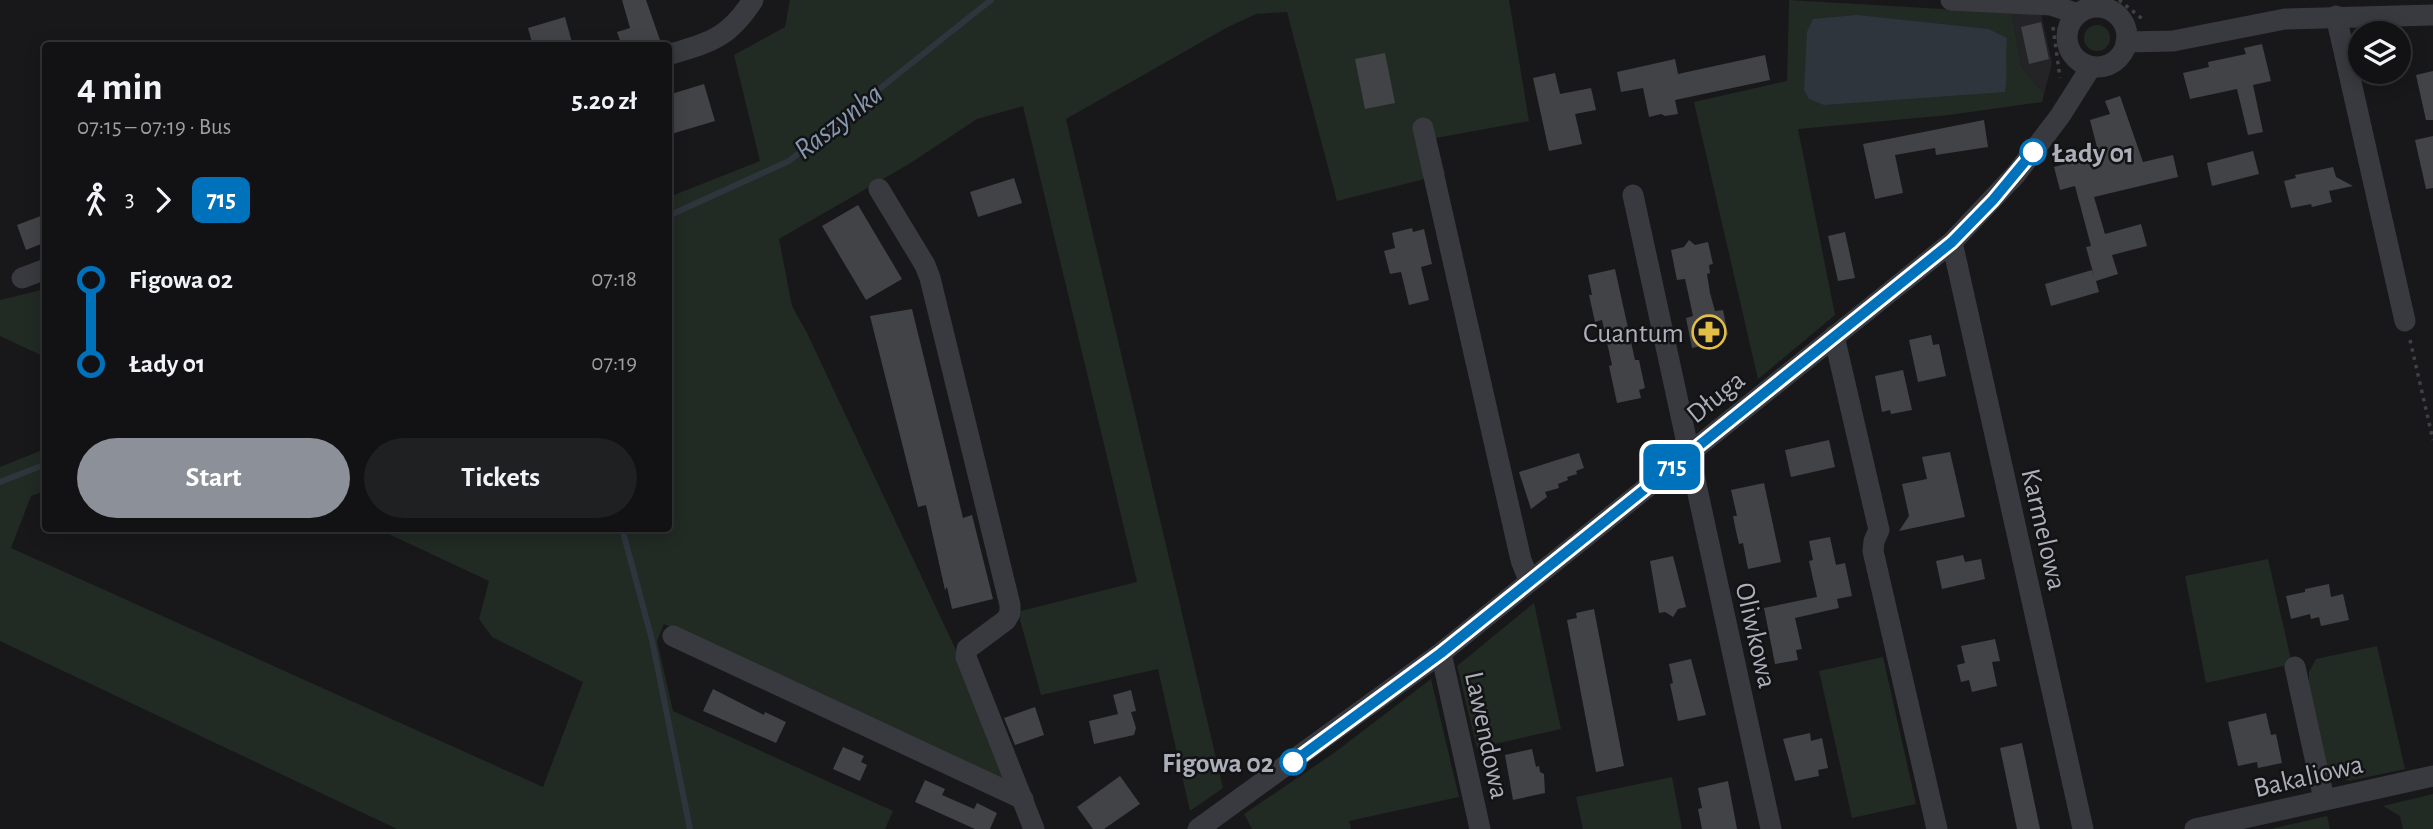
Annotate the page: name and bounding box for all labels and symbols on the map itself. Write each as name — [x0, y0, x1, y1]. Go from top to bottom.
water label: Raszynka — [789, 78, 888, 165]
marker: Łady 01 — [2020, 139, 2046, 165]
place label: Łady 01 — [2051, 140, 2134, 168]
pharmacy icon: Cuantum — [1690, 313, 1728, 351]
place label: Cuantum — [1583, 320, 1684, 348]
street label: Długa — [1682, 366, 1751, 429]
line badge: 715 — [1632, 444, 1712, 490]
street label: Karmelowa — [2015, 466, 2071, 593]
street label: Oliwkowa — [1729, 580, 1781, 691]
street label: Lawendowa — [1459, 669, 1513, 802]
marker: Figowa 02 — [1280, 749, 1306, 775]
place label: Figowa 02 — [1162, 750, 1274, 778]
street label: Bakaliowa — [2251, 751, 2366, 803]

